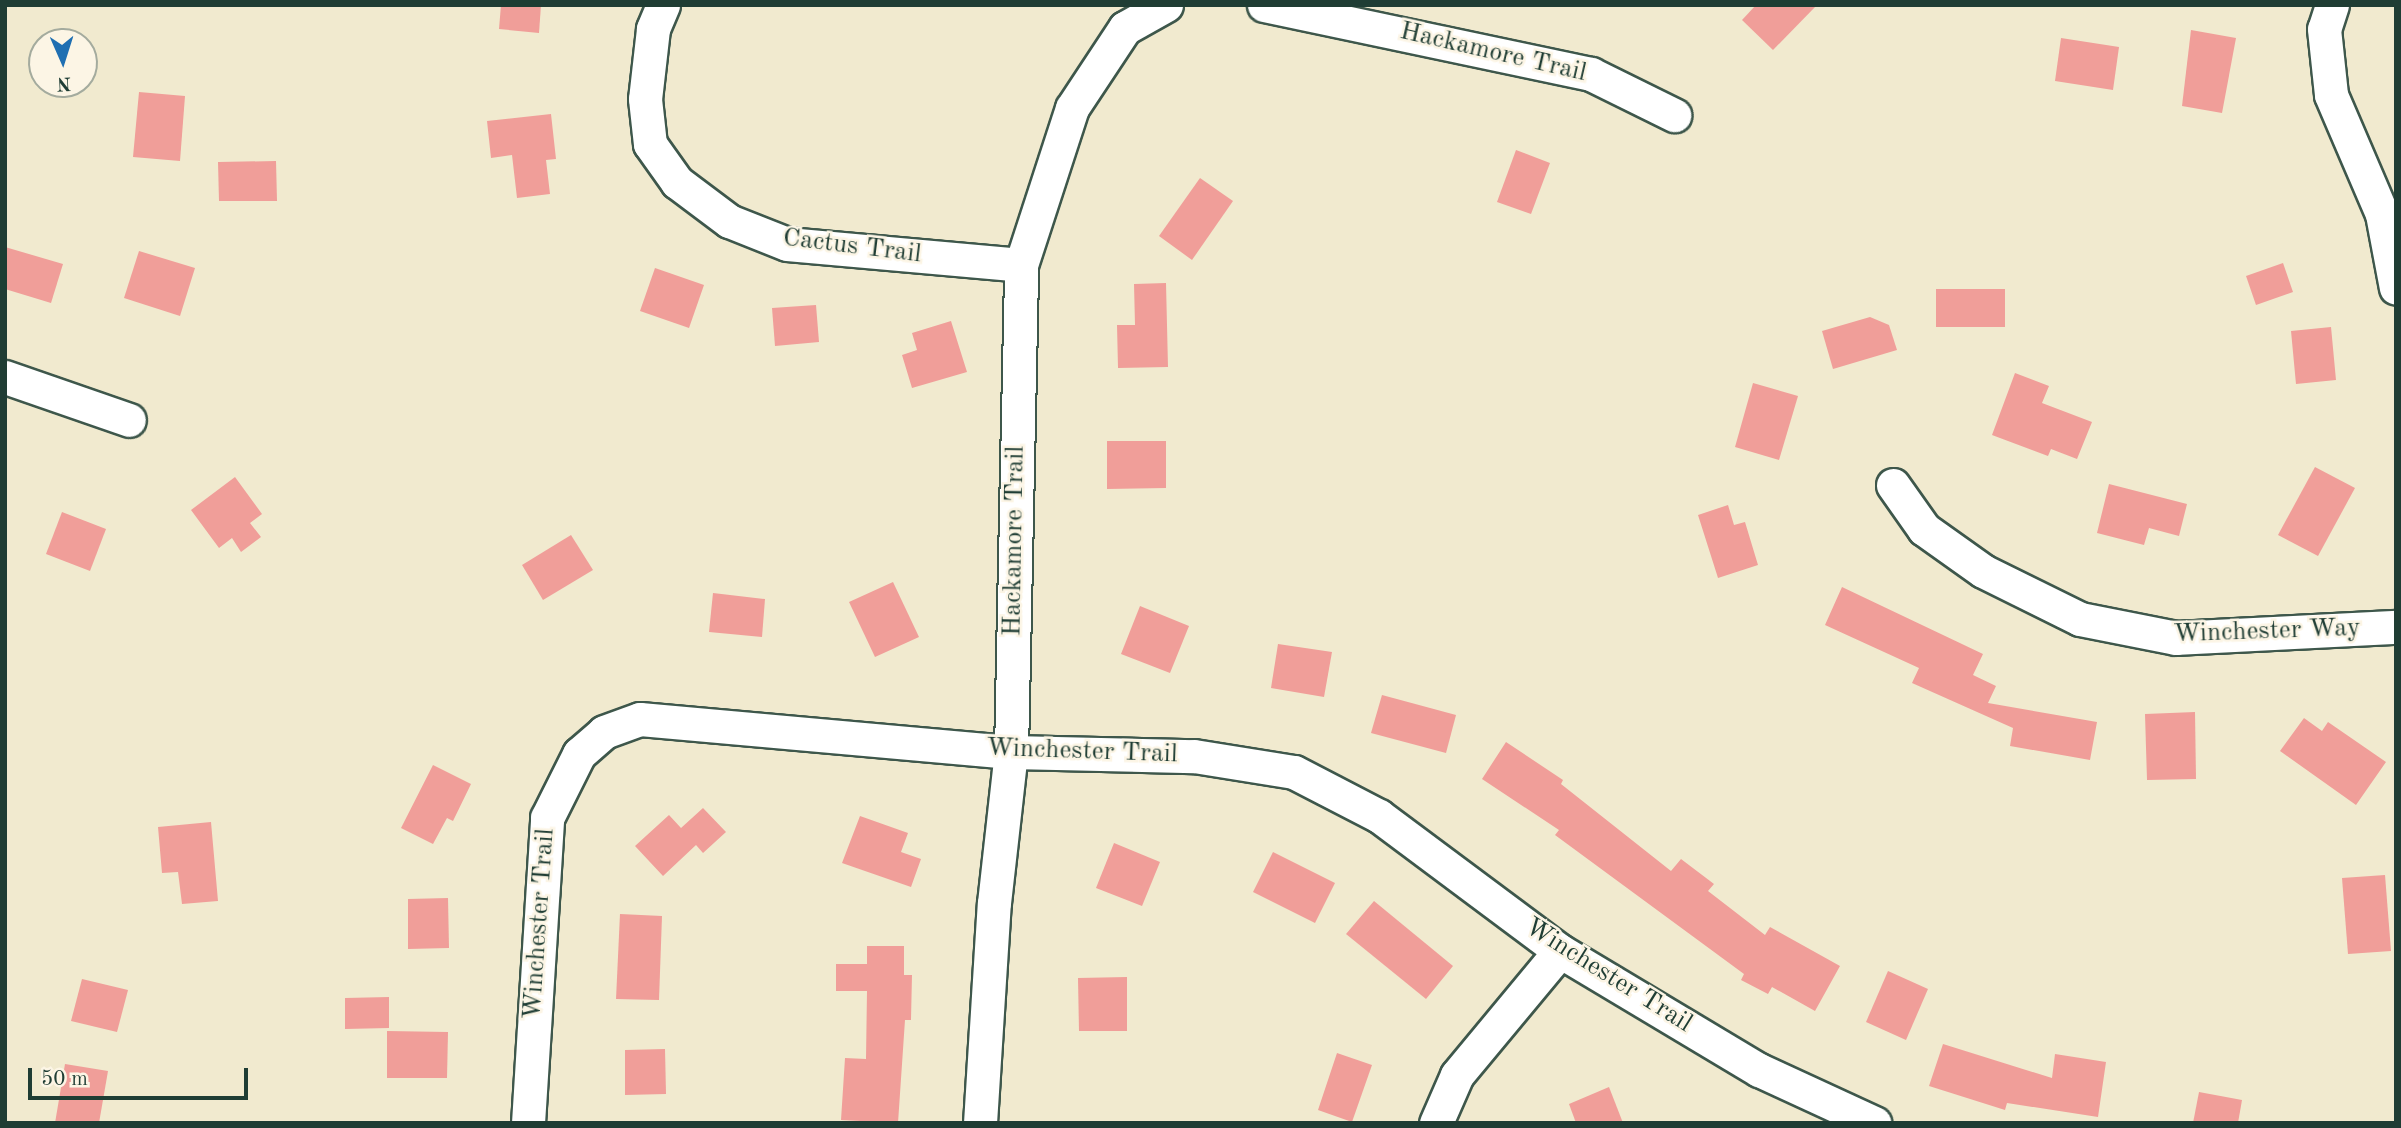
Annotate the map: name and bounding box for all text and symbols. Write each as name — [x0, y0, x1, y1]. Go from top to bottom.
street label: Hackamore Trail — [1397, 16, 1589, 90]
north arrow — [28, 28, 98, 98]
text: N — [56, 73, 72, 92]
street label: Cactus Trail — [781, 223, 923, 271]
street label: Hackamore Trail — [998, 445, 1032, 637]
street label: Winchester Way — [2173, 613, 2361, 651]
street label: Winchester Trail — [986, 733, 1178, 771]
street label: Winchester Trail — [518, 827, 562, 1021]
street label: Winchester Trail — [1519, 912, 1697, 1040]
scale bar — [32, 1054, 252, 1098]
text: 50 m — [41, 1069, 88, 1090]

